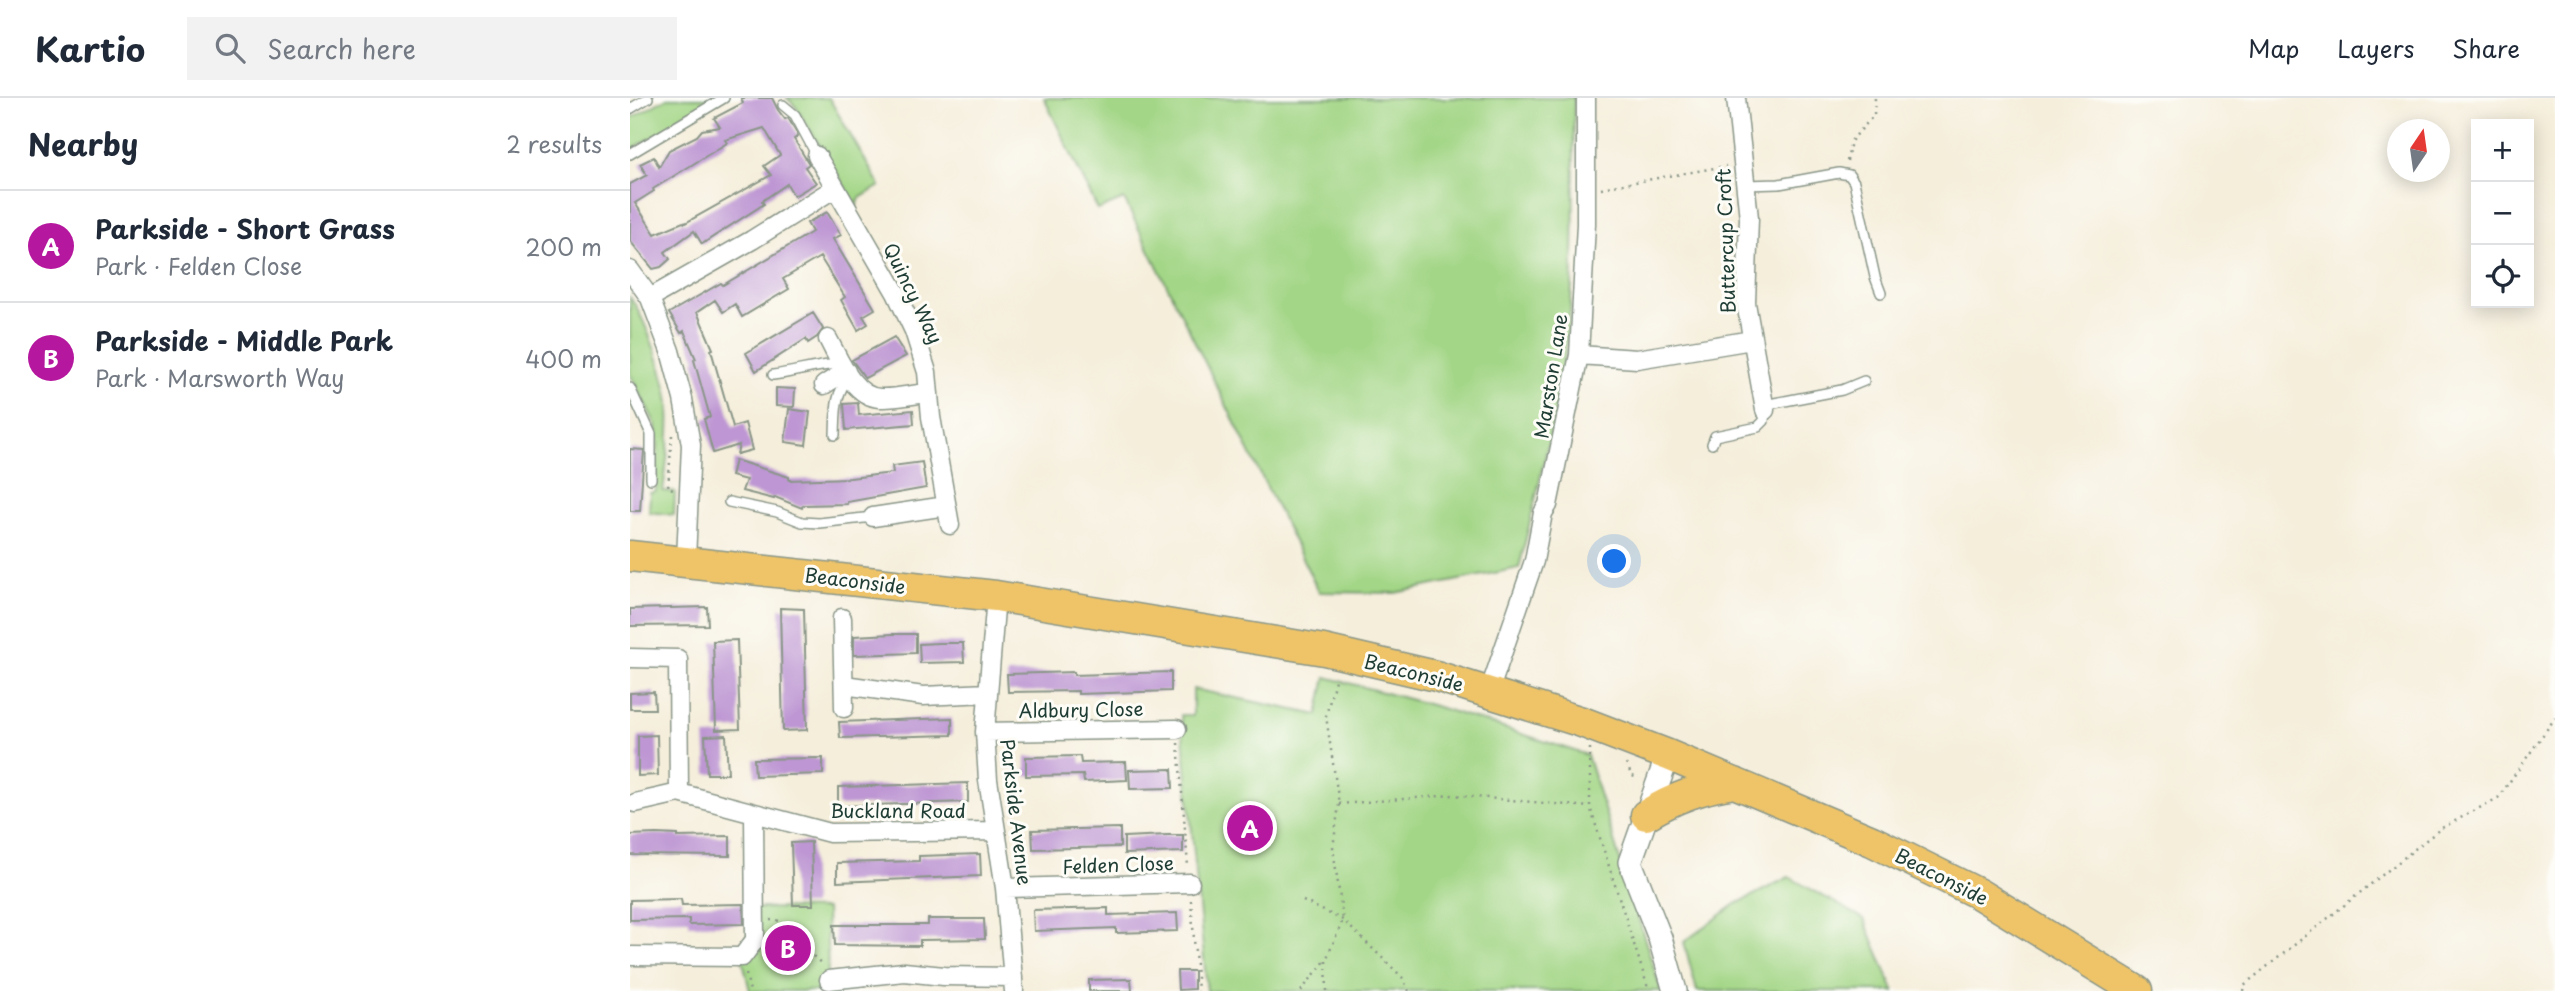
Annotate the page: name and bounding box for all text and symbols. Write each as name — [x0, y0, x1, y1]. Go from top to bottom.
search box — [187, 17, 677, 80]
text: Kartio — [35, 23, 145, 73]
icon: search — [211, 29, 249, 67]
text: Search here — [267, 29, 416, 68]
text: Map — [2248, 30, 2299, 66]
text: Layers — [2337, 30, 2414, 66]
text: Share — [2452, 30, 2520, 66]
north arrow — [2387, 119, 2450, 182]
map controls — [2471, 119, 2534, 308]
button: + — [2471, 119, 2534, 182]
text: Nearby — [28, 121, 138, 166]
text: 2 results — [506, 126, 602, 161]
street label: Buttercup Croft — [1708, 168, 1742, 314]
button: − — [2471, 182, 2534, 245]
text: Parkside - Short Grass — [95, 209, 395, 248]
text: A — [42, 229, 60, 264]
text: 200 m — [525, 229, 602, 264]
street label: Quincy Way — [877, 238, 951, 348]
button: locate — [2471, 245, 2534, 308]
text: Park · Felden Close — [95, 248, 302, 283]
street label: Marston Lane — [1526, 311, 1574, 441]
text: Parkside - Middle Park — [95, 321, 393, 360]
text: B — [43, 341, 59, 376]
text: 400 m — [525, 341, 602, 376]
text: Park · Marsworth Way — [95, 360, 344, 395]
your location — [1597, 544, 1631, 578]
street label: Beaconside — [803, 560, 907, 600]
street label: Beaconside — [1361, 646, 1467, 698]
street label: Aldbury Close — [1018, 694, 1144, 724]
street label: Parkside Avenue — [994, 737, 1040, 887]
street label: Buckland Road — [830, 796, 966, 824]
pin: A — [1227, 802, 1273, 854]
street label: Beaconside — [1890, 840, 1994, 912]
street label: Felden Close — [1062, 848, 1174, 880]
pin: B — [765, 922, 811, 974]

